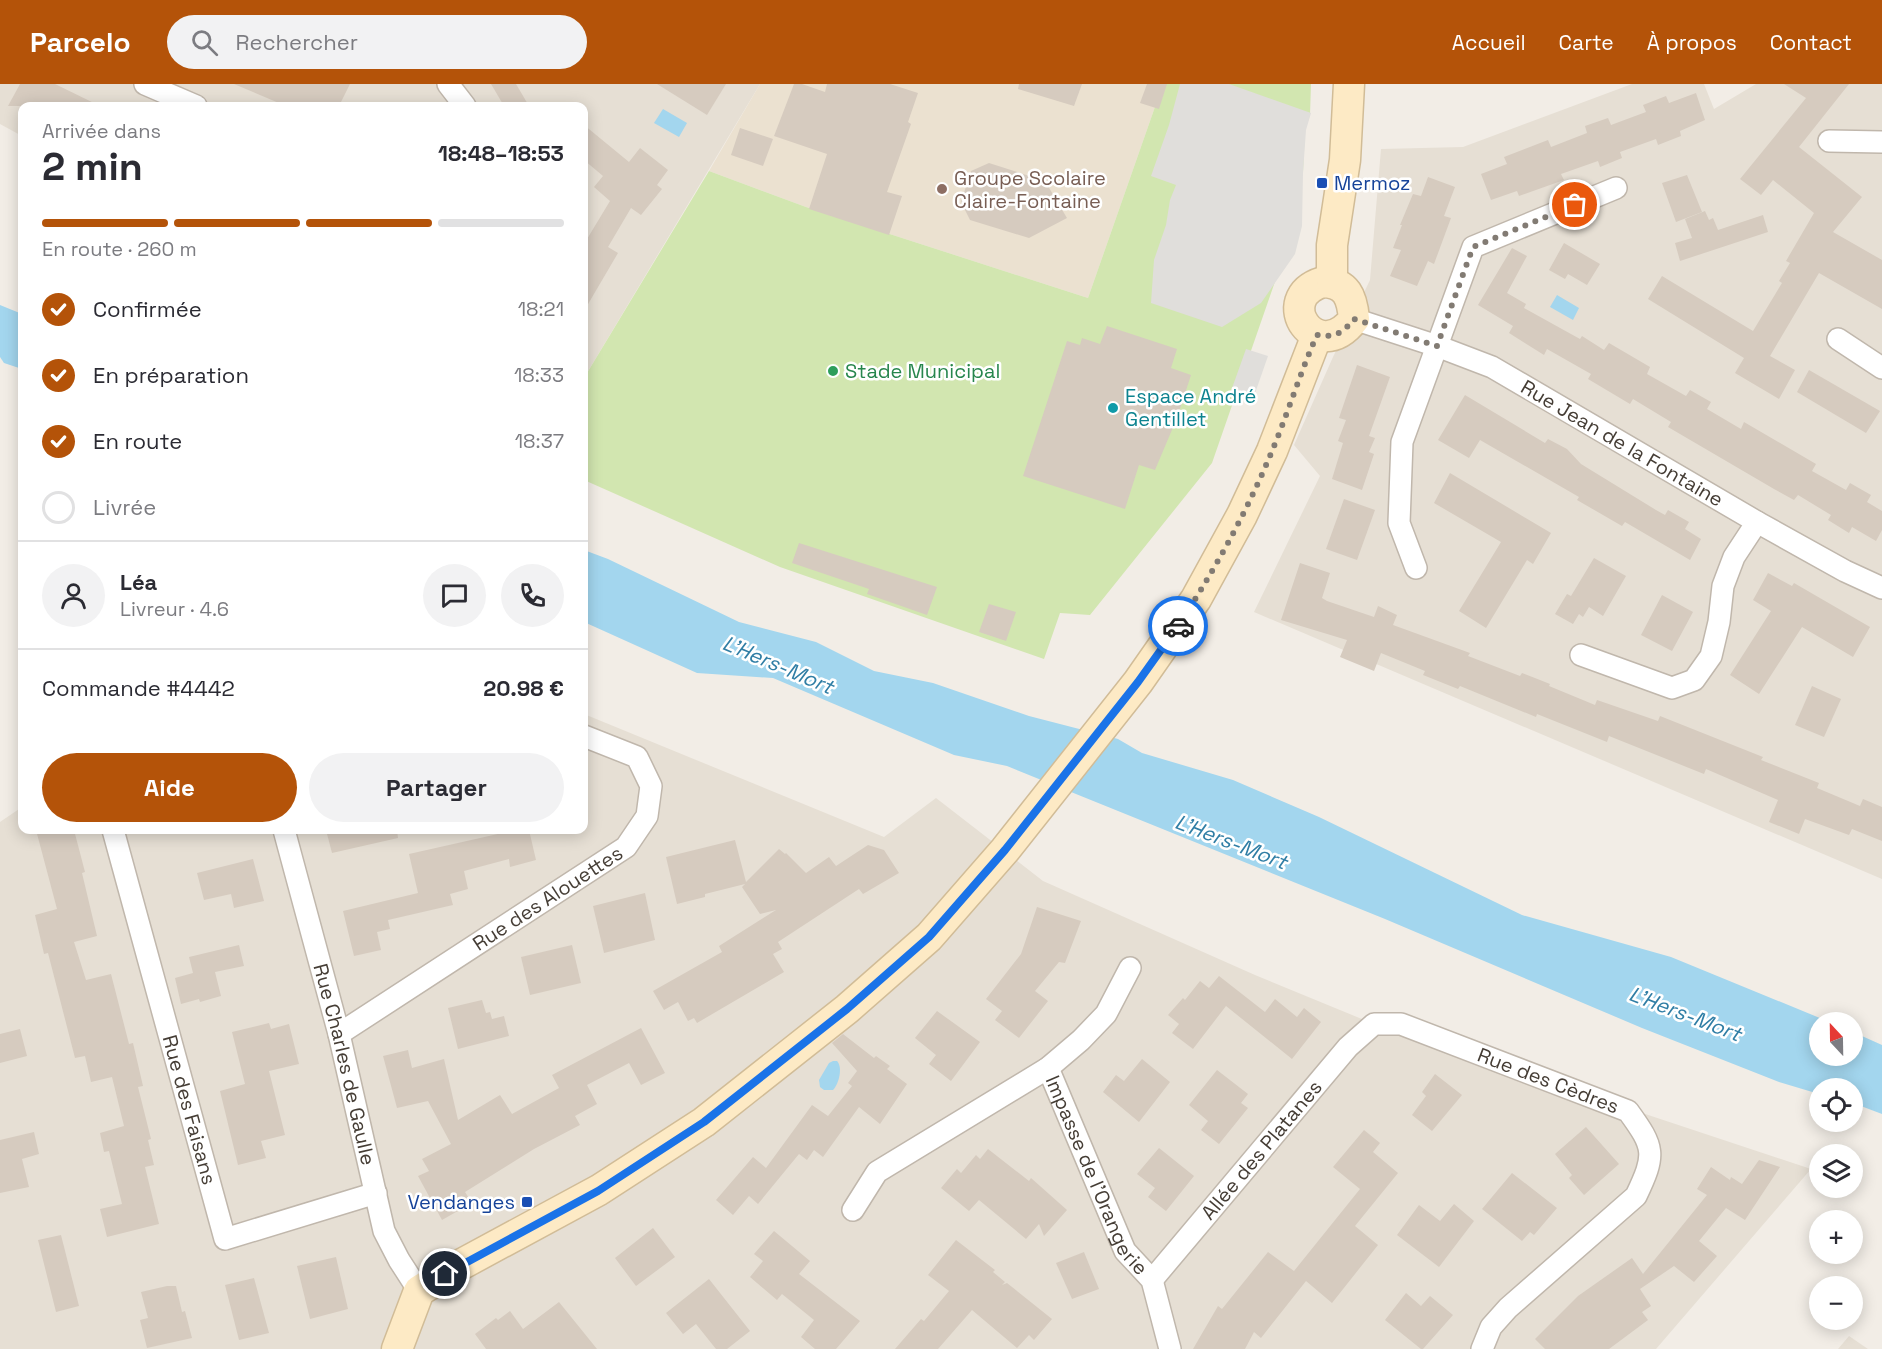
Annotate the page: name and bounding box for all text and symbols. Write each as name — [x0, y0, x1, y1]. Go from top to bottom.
search box — [167, 15, 587, 69]
text: Parcelo — [30, 24, 131, 60]
icon: search — [188, 26, 221, 59]
text: Rechercher — [236, 28, 358, 56]
text: Accueil — [1452, 29, 1526, 56]
text: Carte — [1559, 29, 1614, 56]
text: À propos — [1647, 29, 1737, 56]
text: Contact — [1770, 29, 1852, 56]
text: Arrivée dans — [42, 118, 161, 144]
text: 18:48–18:53 — [438, 139, 564, 167]
text: 2 min — [42, 142, 143, 191]
place label: Groupe Scolaire Claire-Fontaine — [954, 165, 1106, 214]
place label: Mermoz — [1334, 170, 1410, 196]
marker: Mermoz — [1315, 176, 1329, 190]
pin — [1549, 179, 1600, 230]
marker: Groupe Scolaire Claire-Fontaine — [935, 182, 949, 196]
icon: bag — [1558, 188, 1591, 221]
text: En route · 260 m — [42, 236, 197, 262]
icon: check — [42, 293, 75, 326]
text: Confirmée — [93, 295, 202, 323]
text: 18:21 — [518, 296, 564, 322]
place label: Stade Municipal — [845, 358, 1000, 384]
icon: check — [42, 359, 75, 392]
text: En préparation — [93, 361, 249, 389]
text: 18:33 — [514, 362, 564, 388]
marker: Stade Municipal — [826, 364, 840, 378]
street label: Rue Jean de la Fontaine — [1516, 374, 1728, 512]
place label: Espace André Gentillet — [1125, 383, 1256, 432]
marker: Espace André Gentillet — [1106, 401, 1120, 415]
icon: check — [42, 425, 75, 458]
text: En route — [93, 427, 182, 455]
text: 18:37 — [515, 428, 564, 454]
text: Livrée — [93, 493, 156, 521]
button: person — [42, 564, 105, 627]
button: chat — [423, 564, 486, 627]
button: phone — [501, 564, 564, 627]
text: Léa — [120, 568, 157, 596]
text: Livreur · 4.6 — [120, 596, 229, 622]
courier — [1148, 596, 1208, 656]
icon: car — [1162, 610, 1195, 643]
water label: L'Hers-Mort — [719, 629, 840, 701]
text: Commande #4442 — [42, 674, 235, 702]
text: 20.98 € — [483, 674, 564, 702]
button: Aide — [42, 753, 297, 822]
button: Partager — [309, 753, 564, 822]
water label: L'Hers-Mort — [1171, 808, 1293, 876]
street label: Rue des Alouettes — [468, 840, 628, 956]
street label: Rue Charles de Gaulle — [308, 960, 382, 1168]
water label: L'Hers-Mort — [1625, 980, 1747, 1048]
north arrow — [1809, 1012, 1863, 1066]
map controls — [1809, 1012, 1863, 1330]
street label: Rue des Faisans — [157, 1032, 222, 1187]
street label: Rue des Cèdres — [1474, 1042, 1623, 1119]
street label: Impasse de l'Orangerie — [1040, 1071, 1154, 1280]
street label: Allée des Platanes — [1195, 1075, 1328, 1225]
button: locate — [1809, 1078, 1863, 1132]
button: layers — [1809, 1144, 1863, 1198]
place label: Vendanges — [407, 1189, 515, 1215]
marker: Vendanges — [520, 1195, 534, 1209]
button: + — [1809, 1210, 1863, 1264]
pin — [419, 1248, 470, 1299]
icon: home — [428, 1257, 461, 1290]
button: − — [1809, 1276, 1863, 1330]

